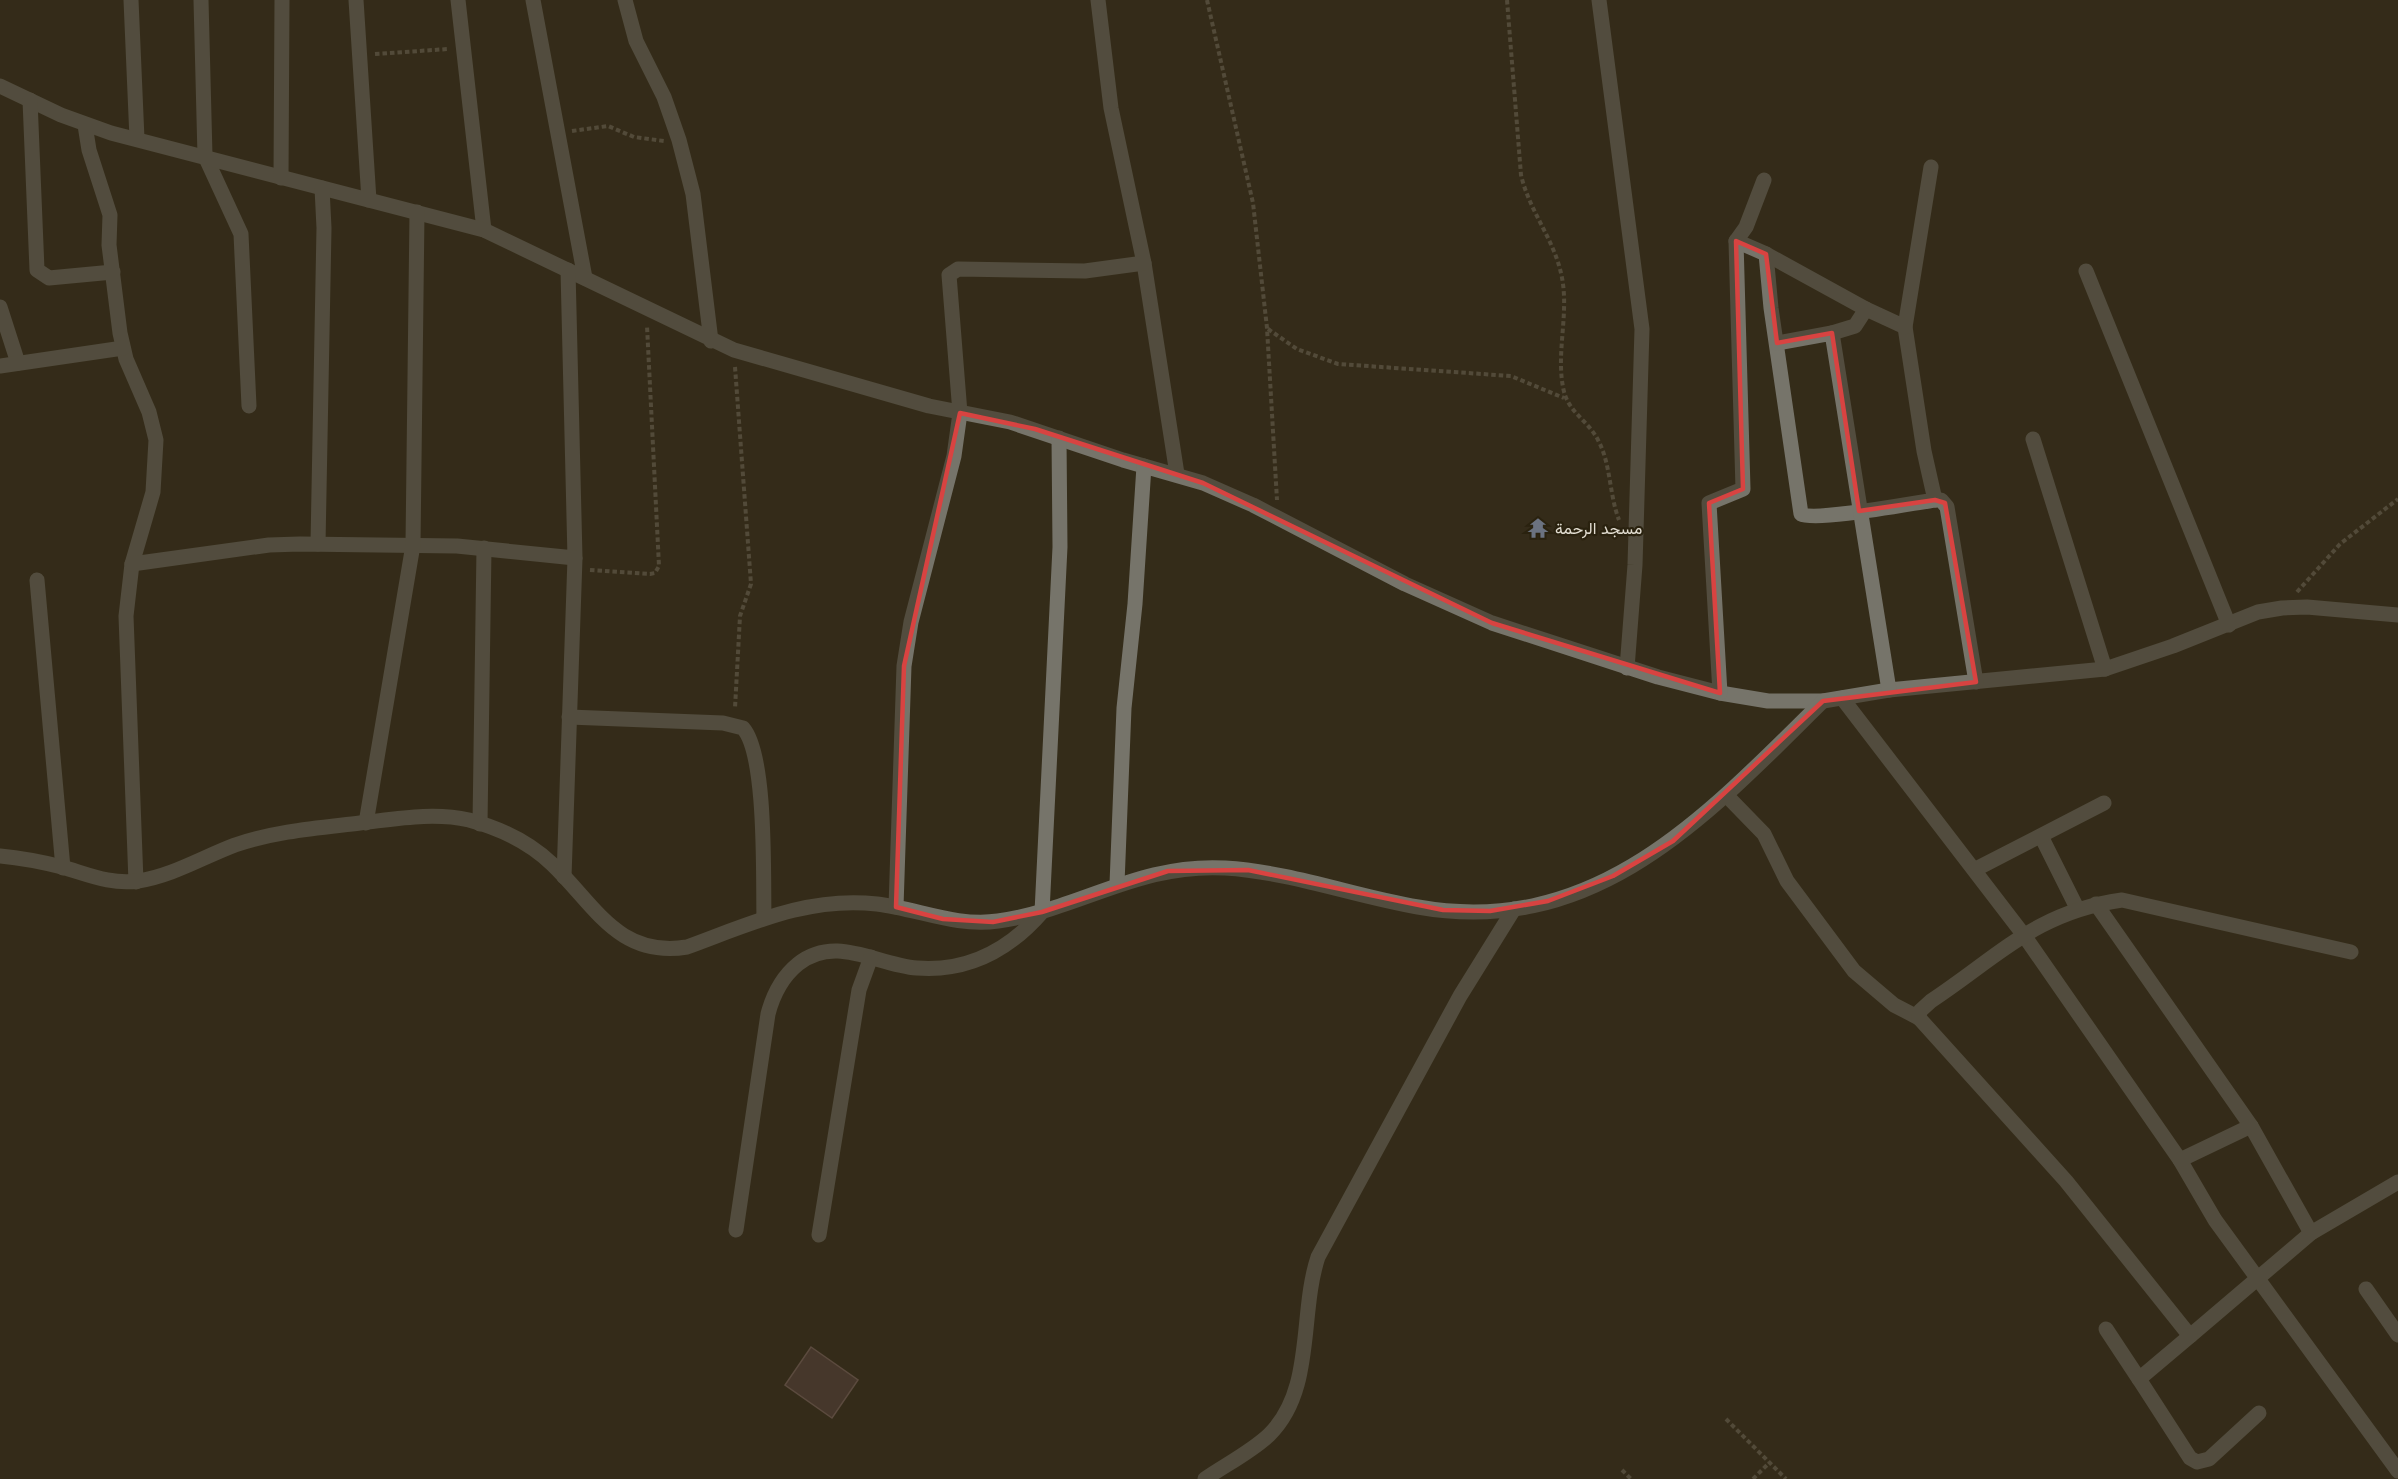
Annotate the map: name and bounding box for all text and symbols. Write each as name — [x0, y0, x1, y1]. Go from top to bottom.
temple icon: مسجد الرحمة — [1526, 516, 1550, 540]
place label: مسجد الرحمة — [1555, 520, 1642, 539]

